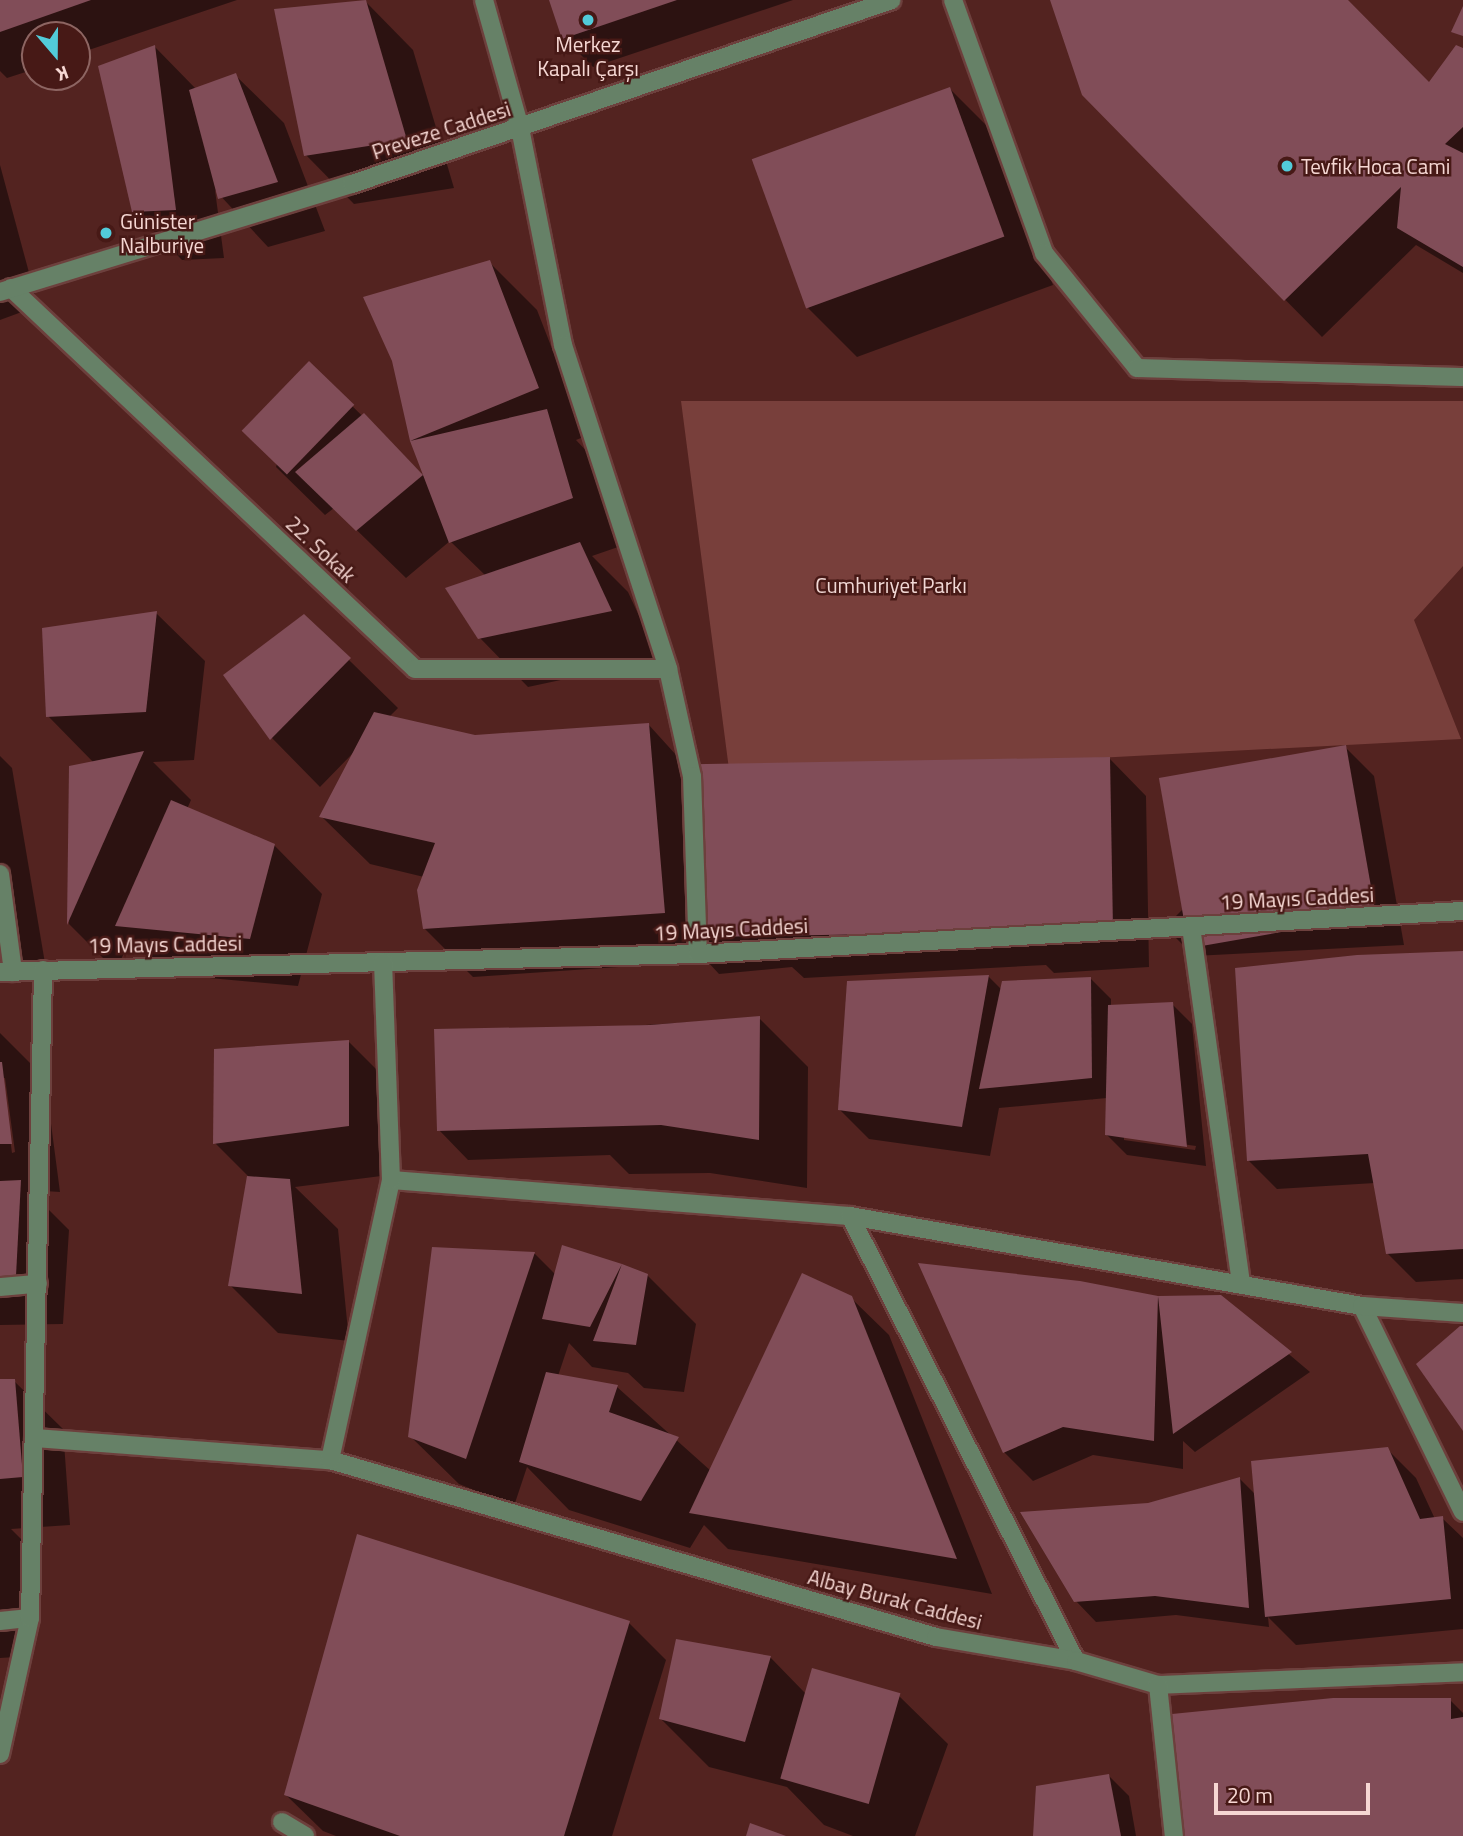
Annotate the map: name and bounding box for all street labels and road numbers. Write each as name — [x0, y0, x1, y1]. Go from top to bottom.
street label: Preveze Caddesi — [368, 96, 514, 164]
street label: 22. Sokak — [281, 511, 361, 587]
street label: 19 Mayıs Caddesi — [1219, 881, 1375, 915]
street label: 19 Mayıs Caddesi — [653, 912, 809, 946]
street label: 19 Mayıs Caddesi — [88, 930, 242, 958]
street label: Albay Burak Caddesi — [805, 1564, 985, 1634]

